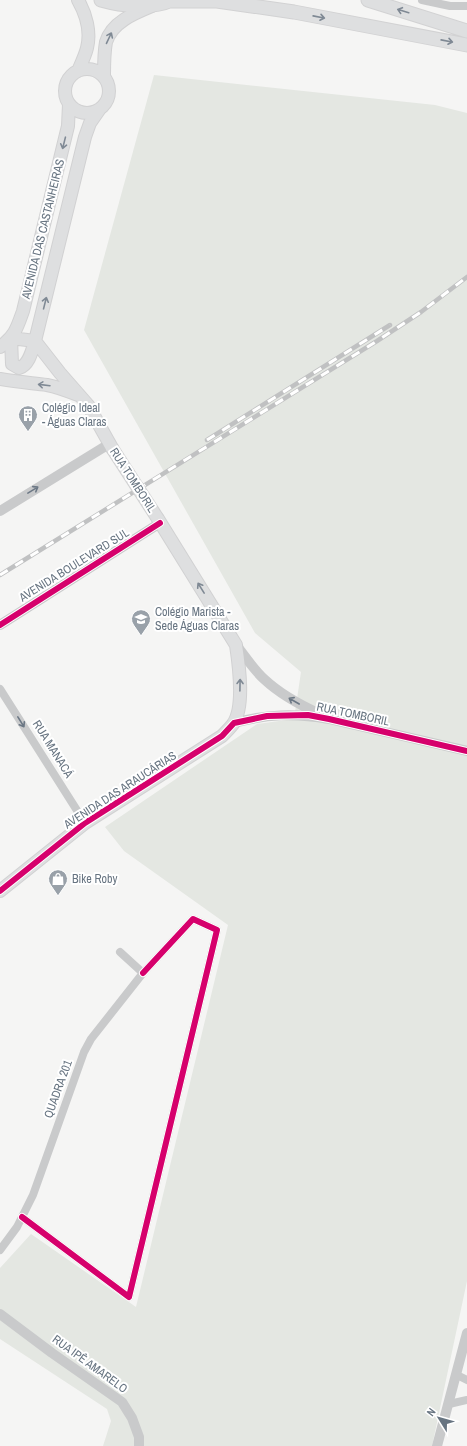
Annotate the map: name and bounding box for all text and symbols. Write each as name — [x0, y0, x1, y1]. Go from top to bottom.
one-way arrow — [397, 7, 410, 14]
one-way arrow — [313, 13, 326, 21]
one-way arrow — [106, 33, 113, 45]
one-way arrow — [440, 37, 453, 45]
one-way arrow — [59, 136, 67, 149]
street label: AVENIDA DAS CASTANHEIRAS — [18, 157, 68, 302]
one-way arrow — [41, 297, 49, 310]
one-way arrow — [37, 381, 50, 389]
place label: Colégio Ideal - Águas Claras — [42, 400, 107, 430]
building icon: Colégio Ideal - Águas Claras — [17, 404, 39, 432]
street label: RUA TOMBORIL — [106, 445, 160, 516]
one-way arrow — [27, 486, 39, 494]
street label: AVENIDA BOULEVARD SUL — [15, 524, 132, 606]
one-way arrow — [196, 582, 204, 594]
place label: Colégio Marista - Sede Águas Claras — [155, 604, 239, 634]
school or university icon: Colégio Marista - Sede Águas Claras — [130, 608, 152, 636]
one-way arrow — [236, 679, 244, 692]
one-way arrow — [288, 696, 300, 704]
street label: RUA TOMBORIL — [315, 698, 391, 730]
one-way arrow — [17, 716, 25, 727]
street label: RUA MANACÁ — [29, 717, 77, 781]
street label: AVENIDA DAS ARAUCÁRIAS — [60, 747, 180, 833]
shop icon: Bike Roby — [47, 868, 69, 896]
place label: Bike Roby — [72, 871, 117, 887]
street label: QUADRA 201 — [40, 1057, 76, 1120]
street label: RUA IPÊ AMARELO — [49, 1331, 131, 1397]
north arrow — [419, 1398, 459, 1438]
text: N — [423, 1405, 439, 1419]

